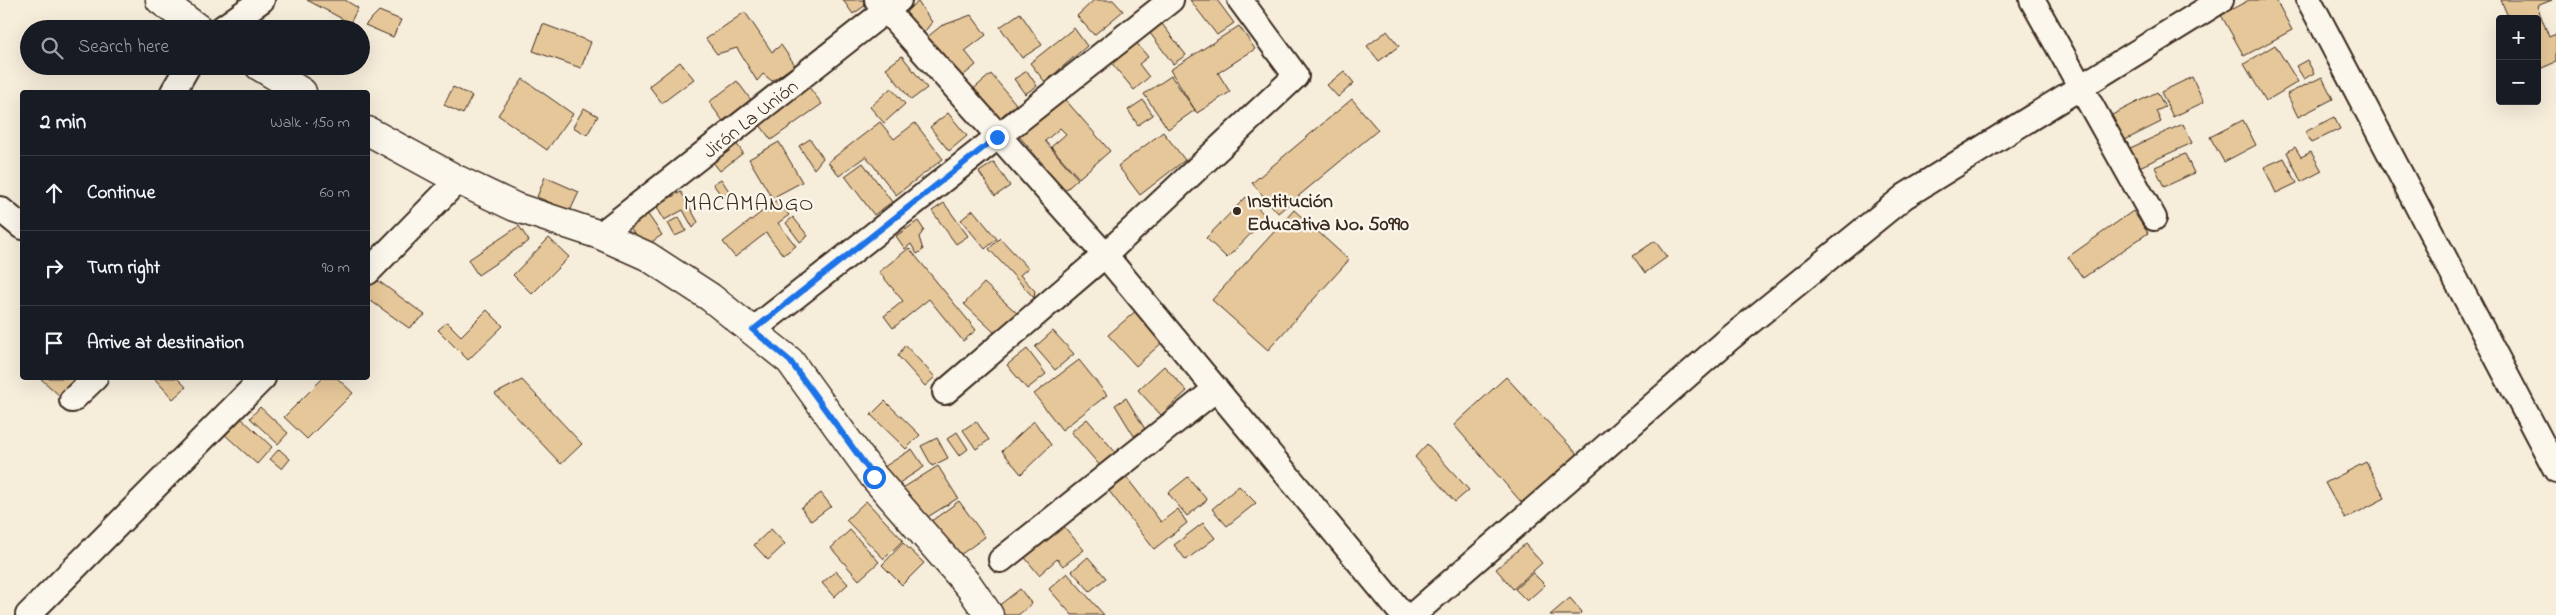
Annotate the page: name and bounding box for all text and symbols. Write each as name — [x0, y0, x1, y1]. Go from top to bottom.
map controls — [2496, 15, 2541, 105]
button: + — [2496, 15, 2541, 60]
search box — [20, 20, 370, 75]
icon: search — [38, 34, 66, 62]
text: Search here — [78, 34, 169, 61]
button: − — [2496, 60, 2541, 105]
street label: Jirón La Unión — [698, 73, 806, 167]
text: 2 min — [40, 108, 86, 138]
text: Walk · 150 m — [270, 111, 350, 135]
route end — [986, 126, 1009, 149]
icon: ahead — [40, 179, 68, 207]
text: Continue — [87, 180, 155, 207]
text: 60 m — [320, 181, 350, 205]
place label: Institución Educativa No. 50990 — [1247, 188, 1409, 240]
district label: MACAMANGO — [684, 189, 814, 221]
marker: Institución Educativa No. 50990 — [1231, 205, 1243, 217]
icon: right — [40, 254, 68, 282]
text: Turn right — [87, 255, 160, 282]
text: 90 m — [322, 256, 350, 280]
icon: arrive — [40, 329, 68, 357]
text: Arrive at destination — [87, 330, 244, 357]
route start — [863, 466, 886, 489]

